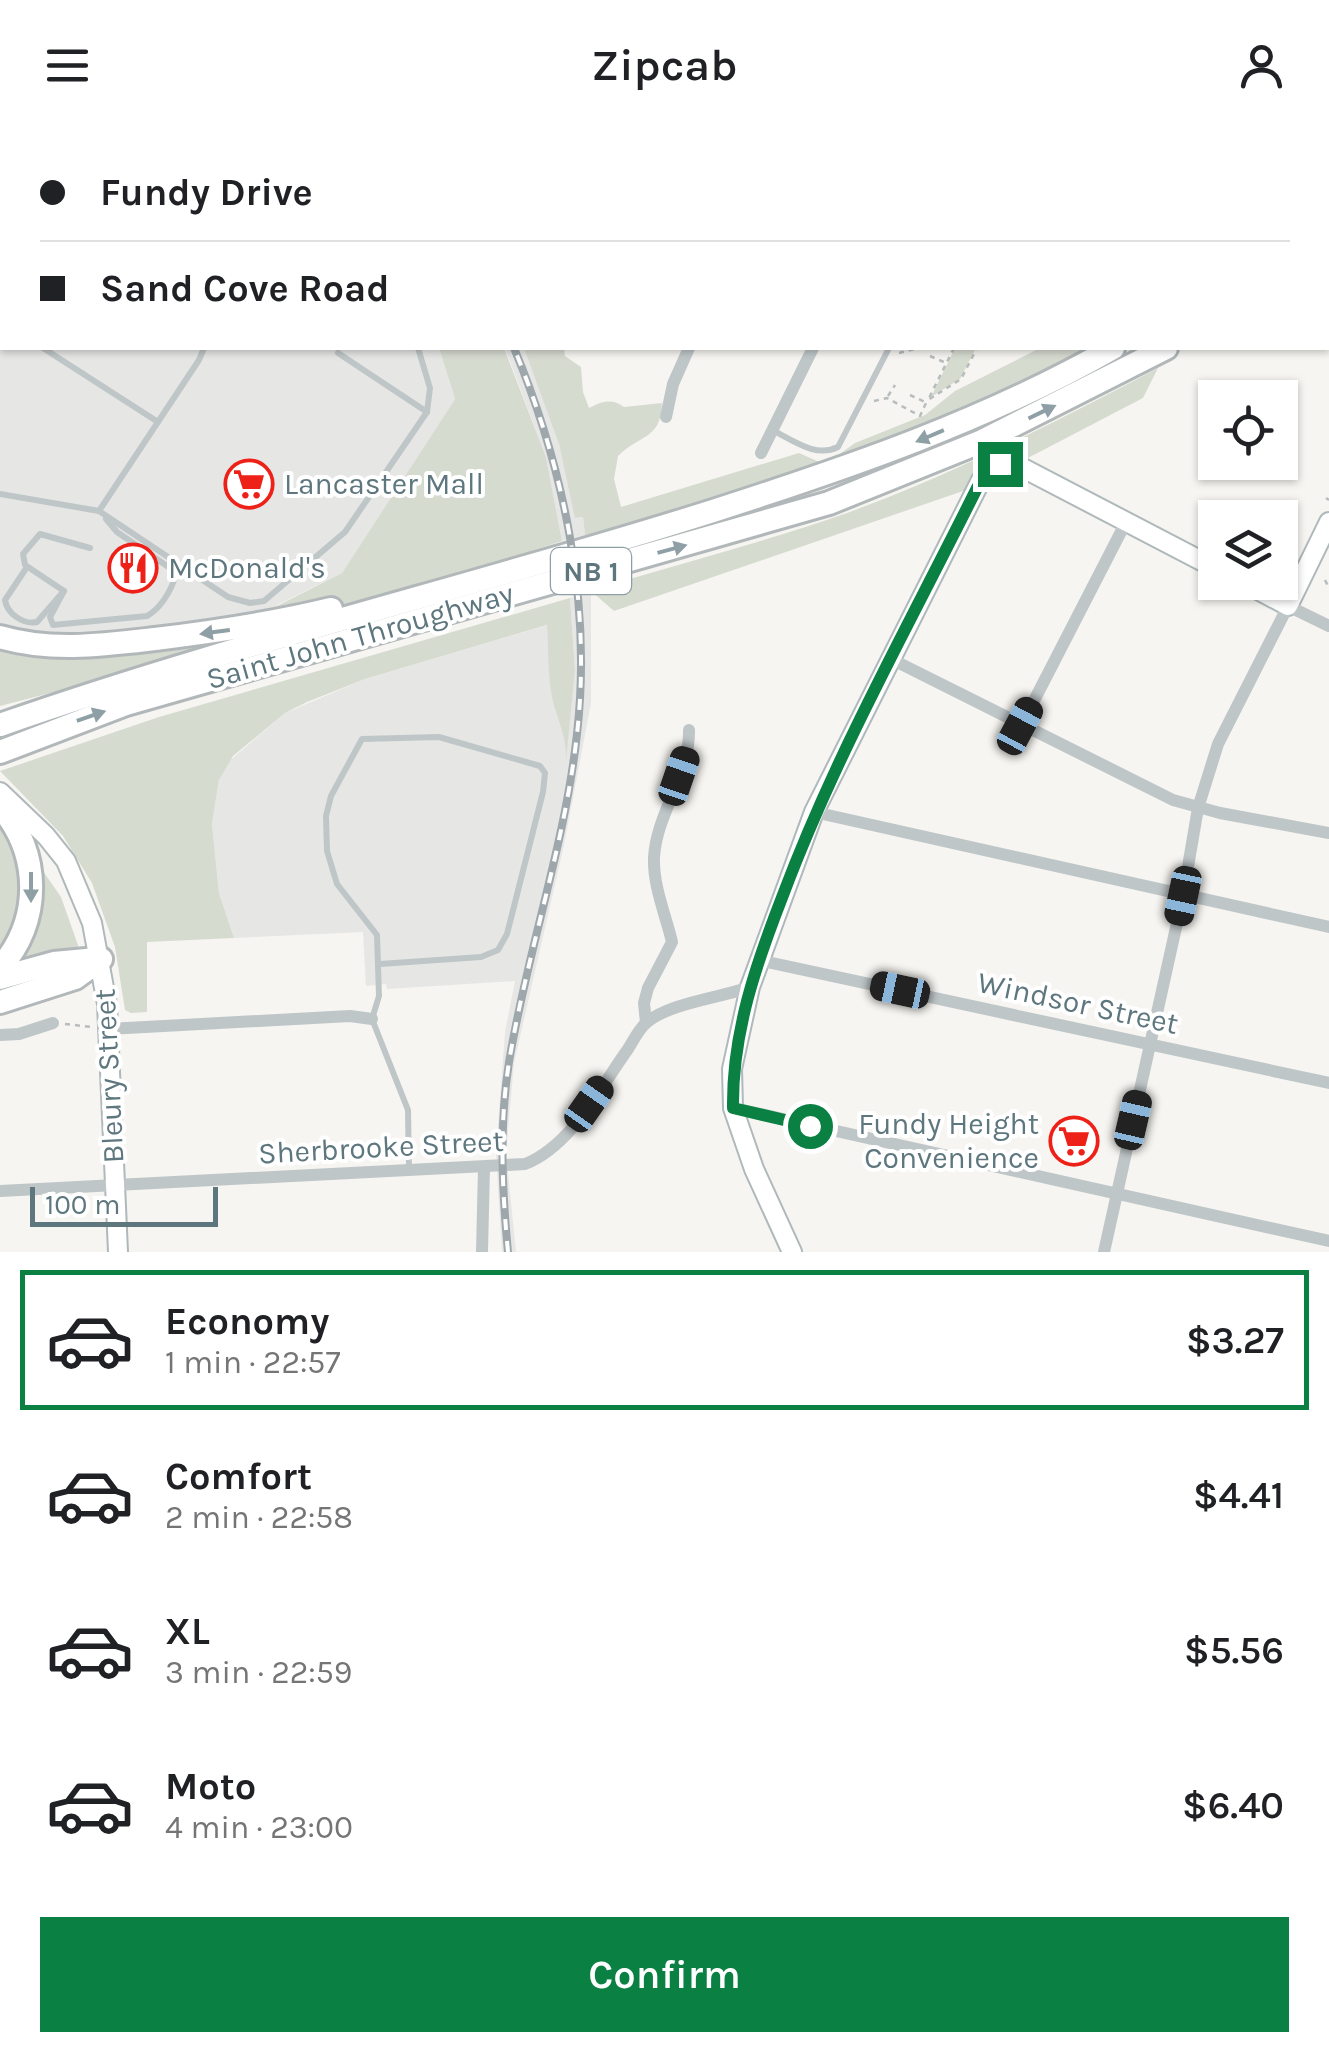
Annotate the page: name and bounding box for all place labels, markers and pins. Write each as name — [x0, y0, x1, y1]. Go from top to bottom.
supermarket icon: Lancaster Mall — [223, 458, 275, 510]
place label: Lancaster Mall — [284, 466, 484, 502]
restaurant icon: McDonald's — [107, 542, 159, 594]
place label: McDonald's — [168, 550, 326, 586]
place label: Fundy Height Convenience — [858, 1106, 1039, 1176]
supermarket icon: Fundy Height Convenience — [1048, 1115, 1100, 1167]

